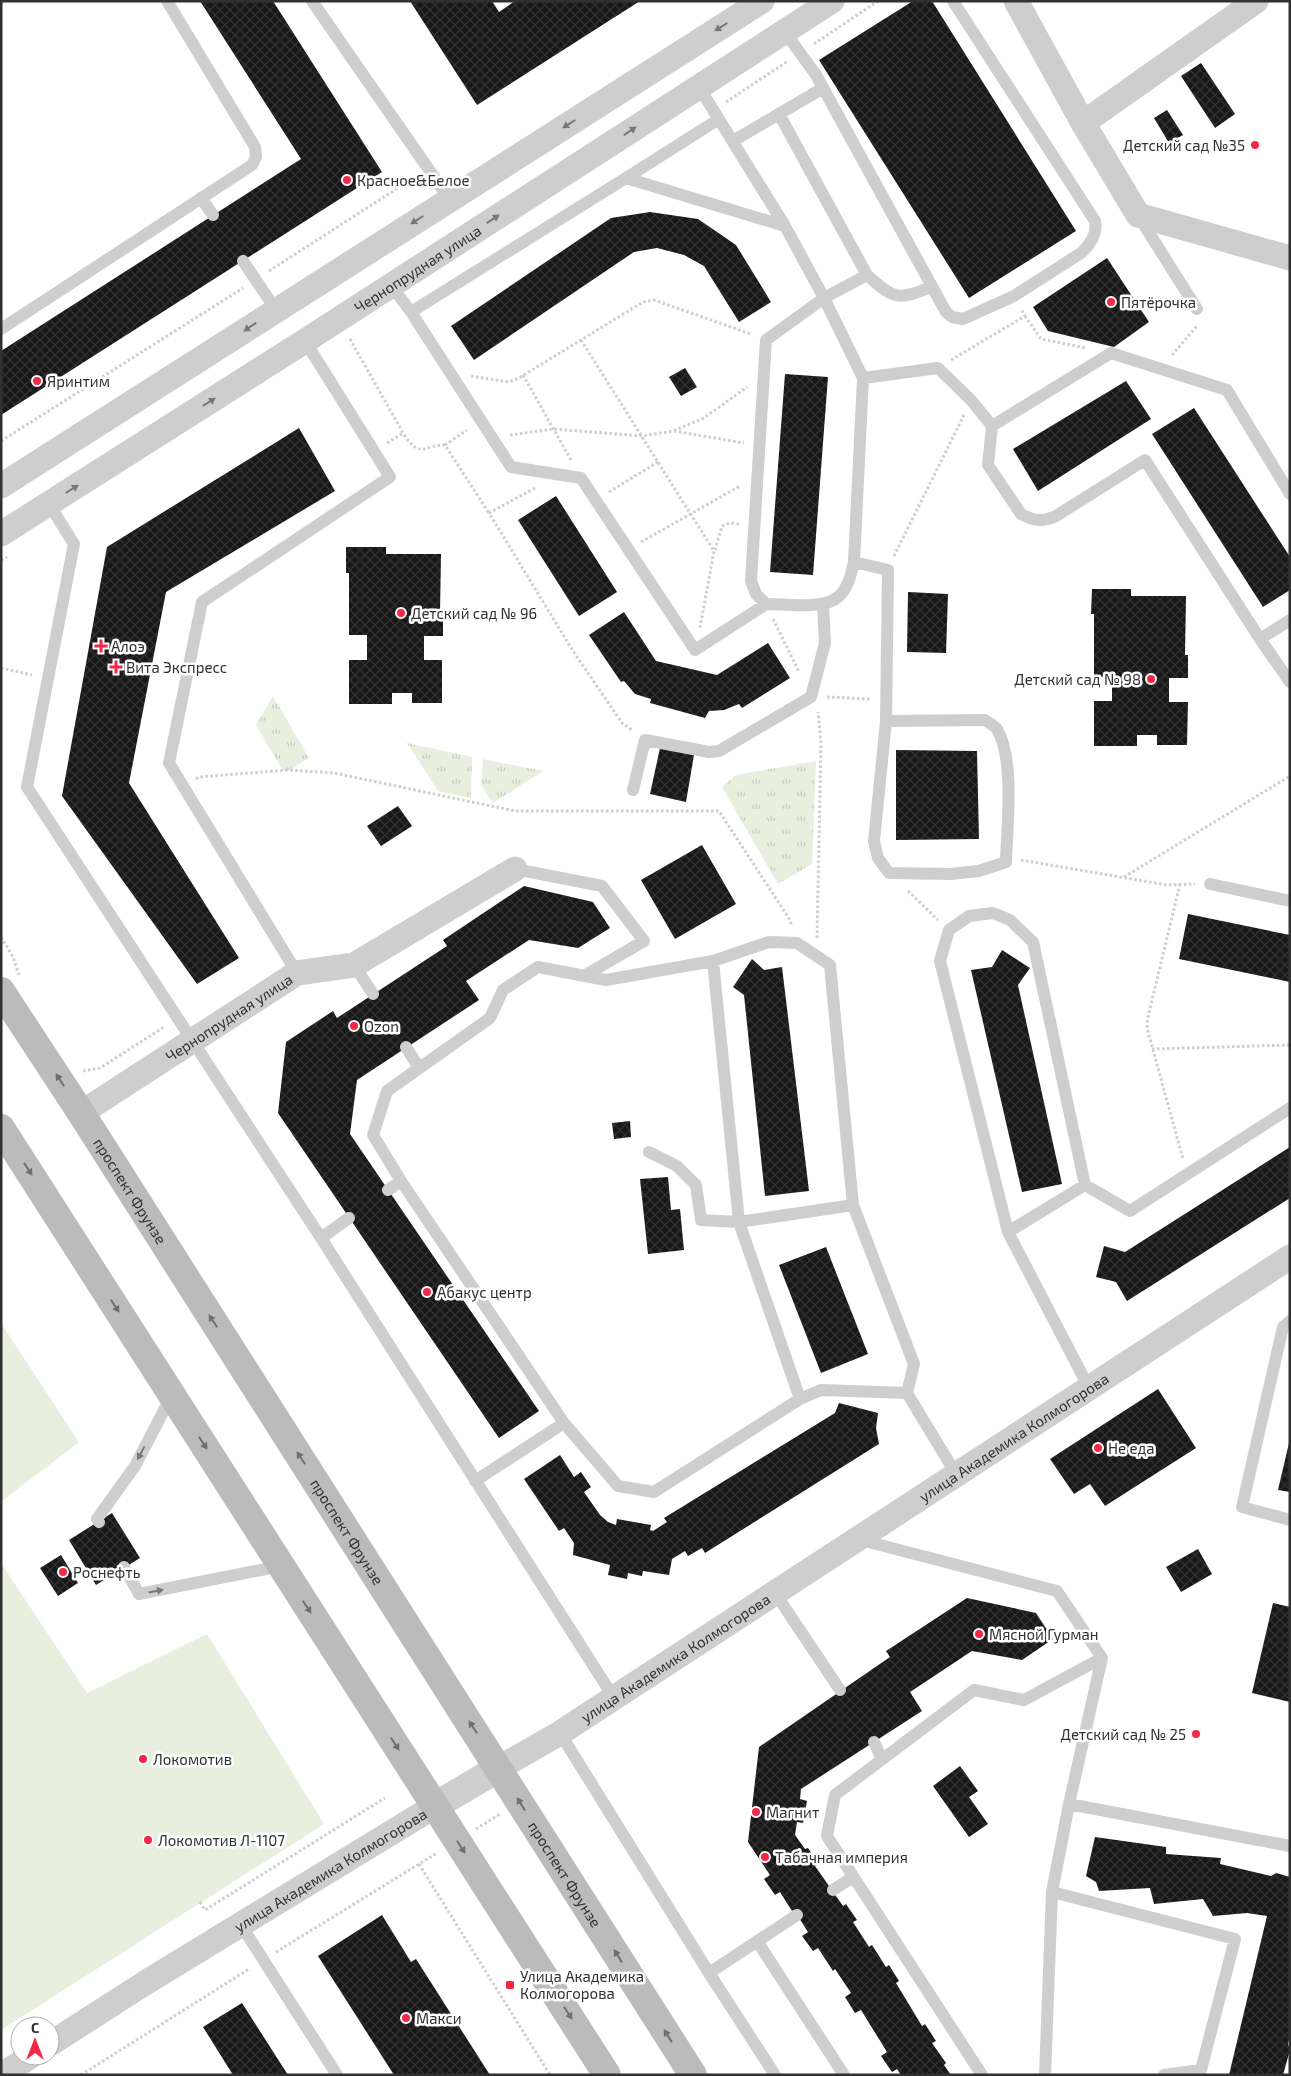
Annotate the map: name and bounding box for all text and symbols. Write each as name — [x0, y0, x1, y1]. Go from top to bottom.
one-way arrow — [714, 23, 727, 32]
one-way arrow — [562, 119, 576, 129]
one-way arrow — [623, 127, 636, 136]
place label: Детский сад №35 — [1123, 136, 1245, 154]
marker: Детский сад №35 — [1249, 139, 1261, 151]
place label: Красное&Белое — [357, 171, 470, 189]
marker: Красное&Белое — [341, 174, 353, 186]
one-way arrow — [487, 215, 500, 224]
one-way arrow — [410, 216, 424, 225]
street label: Чернопрудная улица — [351, 221, 484, 316]
place label: Пятёрочка — [1121, 293, 1196, 311]
marker: Пятёрочка — [1105, 296, 1117, 308]
one-way arrow — [244, 322, 257, 331]
place label: Яринтим — [47, 372, 110, 390]
marker: Яринтим — [31, 375, 43, 387]
one-way arrow — [203, 397, 216, 406]
one-way arrow — [65, 484, 79, 494]
place label: Детский сад № 96 — [411, 604, 537, 622]
marker: Детский сад № 96 — [395, 607, 407, 619]
place label: Алоэ — [111, 637, 145, 655]
marker: Алоэ — [95, 640, 107, 652]
place label: Вита Экспресс — [126, 658, 227, 676]
marker: Вита Экспресс — [110, 661, 122, 673]
place label: Детский сад № 98 — [1014, 670, 1141, 688]
marker: Детский сад № 98 — [1145, 673, 1157, 685]
street label: Чернопрудная улица — [162, 970, 295, 1065]
place label: Ozon — [364, 1017, 399, 1035]
marker: Ozon — [348, 1020, 360, 1032]
one-way arrow — [55, 1074, 65, 1087]
street label: проспект Фрунзе — [90, 1134, 171, 1247]
one-way arrow — [23, 1162, 32, 1176]
place label: Абакус центр — [437, 1283, 532, 1302]
marker: Абакус центр — [421, 1286, 433, 1298]
one-way arrow — [110, 1299, 120, 1312]
one-way arrow — [209, 1314, 218, 1327]
street label: улица Академика Колмогорова — [916, 1369, 1112, 1506]
one-way arrow — [198, 1436, 207, 1449]
place label: Не еда — [1108, 1439, 1155, 1457]
marker: Не еда — [1092, 1442, 1104, 1454]
one-way arrow — [137, 1446, 145, 1461]
one-way arrow — [296, 1451, 305, 1464]
street label: проспект Фрунзе — [307, 1475, 388, 1588]
place label: Роснефть — [73, 1563, 141, 1581]
marker: Роснефть — [57, 1566, 69, 1578]
one-way arrow — [149, 1586, 165, 1594]
street label: улица Академика Колмогорова — [577, 1590, 773, 1727]
one-way arrow — [303, 1600, 312, 1613]
place label: Мясной Гурман — [989, 1625, 1099, 1644]
marker: Мясной Гурман — [973, 1628, 985, 1640]
one-way arrow — [468, 1721, 478, 1734]
place label: Детский сад № 25 — [1061, 1725, 1186, 1743]
marker: Детский сад № 25 — [1190, 1728, 1202, 1740]
one-way arrow — [390, 1737, 399, 1750]
place label: Локомотив — [153, 1750, 232, 1768]
marker: Локомотив — [137, 1753, 149, 1765]
one-way arrow — [517, 1797, 526, 1810]
place label: Магнит — [766, 1803, 819, 1821]
street label: улица Академика Колмогорова — [231, 1804, 430, 1936]
marker: Магнит — [750, 1806, 762, 1818]
street label: проспект Фрунзе — [525, 1818, 606, 1931]
place label: Локомотив Л-1107 — [158, 1831, 285, 1849]
marker: Локомотив Л-1107 — [142, 1834, 154, 1846]
one-way arrow — [456, 1841, 466, 1854]
place label: Табачная империя — [775, 1848, 908, 1866]
marker: Табачная империя — [759, 1851, 771, 1863]
one-way arrow — [613, 1949, 622, 1962]
place label: Улица Академика Колмогорова — [520, 1967, 644, 2002]
marker: Улица Академика Колмогорова — [504, 1979, 516, 1991]
one-way arrow — [563, 2007, 573, 2020]
place label: Макси — [416, 2009, 462, 2027]
marker: Макси — [400, 2012, 412, 2024]
north arrow — [10, 2016, 60, 2066]
text: С — [31, 2019, 39, 2036]
one-way arrow — [664, 2029, 673, 2042]

